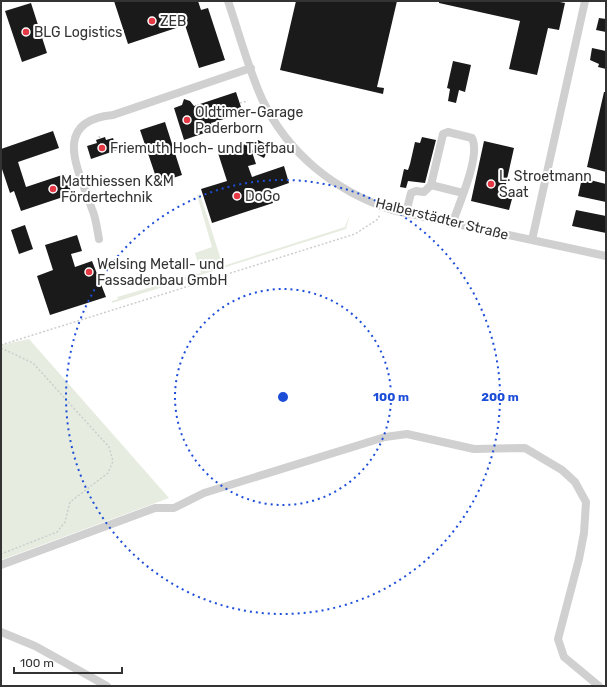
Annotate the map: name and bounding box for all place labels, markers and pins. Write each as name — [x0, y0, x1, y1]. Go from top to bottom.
place label: ZEB — [160, 13, 186, 30]
marker: ZEB — [147, 16, 157, 26]
place label: BLG Logistics — [34, 24, 122, 41]
marker: BLG Logistics — [21, 27, 31, 37]
place label: Oldtimer-Garage Paderborn — [195, 104, 303, 137]
marker: Oldtimer-Garage Paderborn — [182, 115, 192, 125]
place label: Friemuth Hoch- und Tiefbau — [110, 140, 295, 157]
marker: Friemuth Hoch- und Tiefbau — [97, 143, 107, 153]
place label: L. Stroetmann Saat — [499, 168, 592, 201]
place label: Matthiessen K&M Fördertechnik — [61, 173, 174, 206]
marker: L. Stroetmann Saat — [486, 179, 496, 189]
marker: Matthiessen K&M Fördertechnik — [48, 184, 58, 194]
place label: DoGo — [245, 188, 280, 205]
marker: DoGo — [232, 191, 242, 201]
place label: Welsing Metall- und Fassadenbau GmbH — [97, 256, 227, 289]
marker: Welsing Metall- und Fassadenbau GmbH — [84, 267, 94, 277]
centre of rings — [276, 390, 290, 404]

